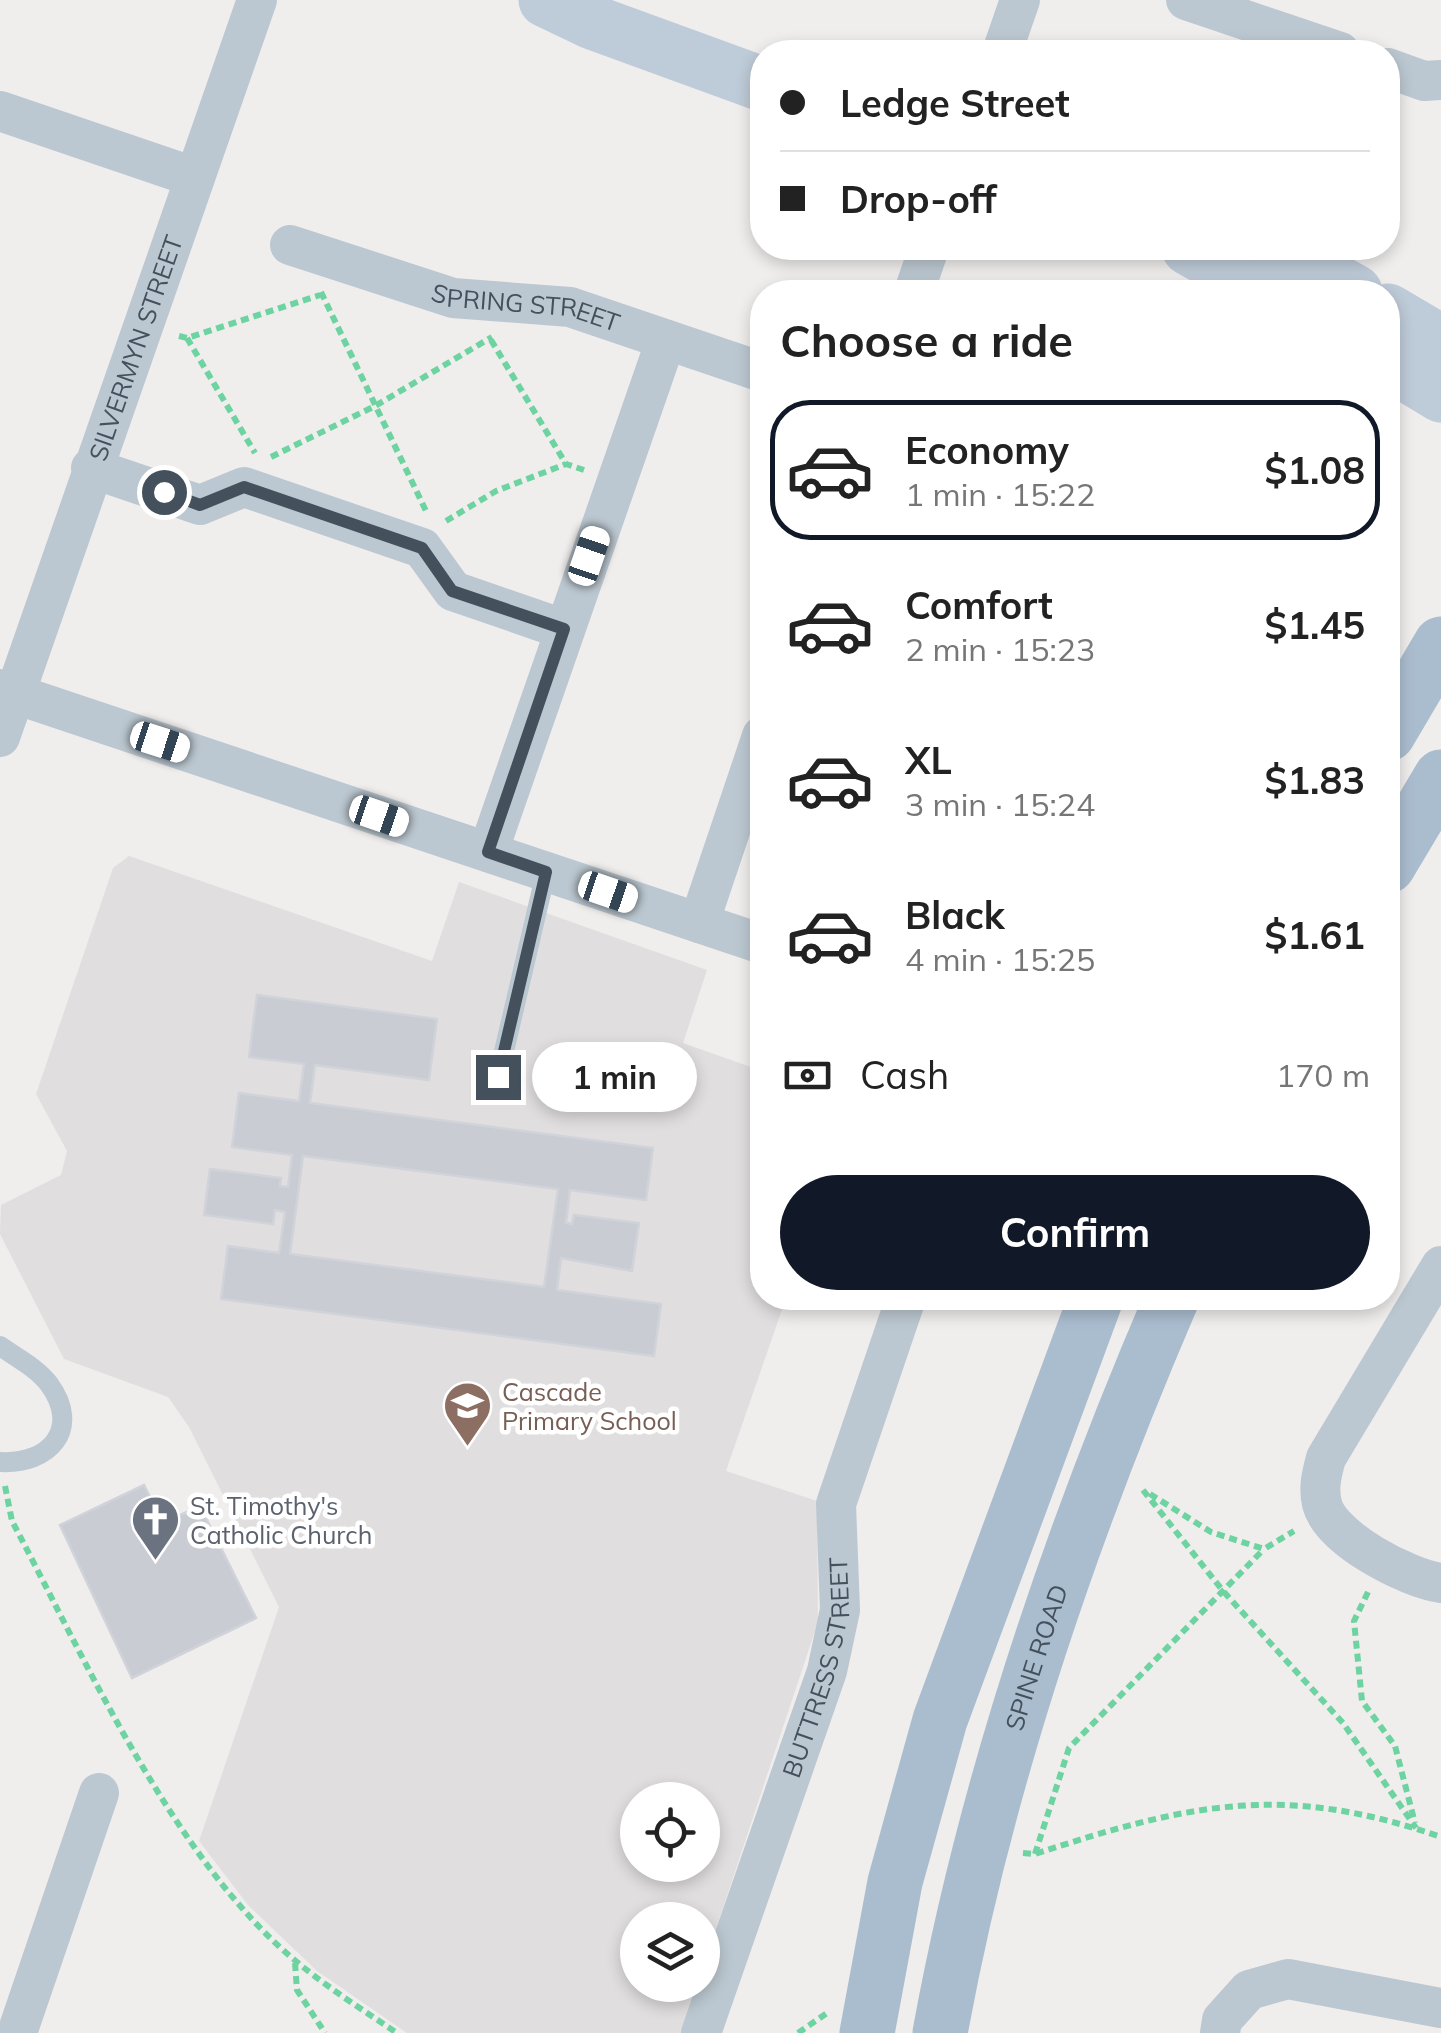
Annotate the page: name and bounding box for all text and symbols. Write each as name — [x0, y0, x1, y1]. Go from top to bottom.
text: Ledge Street — [840, 79, 1070, 127]
text: Drop-off — [840, 175, 997, 223]
street label: SILVERMYN STREET — [82, 231, 189, 465]
street label: SPRING STREET — [428, 276, 624, 338]
text: Choose a ride — [780, 312, 1073, 368]
icon: car — [785, 425, 875, 515]
text: Economy — [905, 426, 1069, 474]
text: $1.08 — [1264, 446, 1365, 494]
route start — [142, 470, 187, 515]
text: 1 min · 15:22 — [905, 474, 1095, 514]
car — [565, 523, 613, 589]
icon: car — [785, 580, 875, 670]
text: Comfort — [905, 581, 1053, 629]
text: $1.45 — [1264, 601, 1365, 649]
text: 2 min · 15:23 — [905, 629, 1095, 669]
car — [127, 718, 193, 766]
icon: car — [785, 735, 875, 825]
text: XL — [905, 736, 952, 784]
text: $1.83 — [1264, 756, 1365, 804]
text: 3 min · 15:24 — [905, 784, 1095, 824]
car — [346, 792, 412, 840]
car — [575, 868, 641, 916]
icon: car — [785, 890, 875, 980]
text: Black — [905, 891, 1005, 939]
text: $1.61 — [1264, 911, 1365, 959]
text: 4 min · 15:25 — [905, 939, 1095, 979]
callout: 1 min — [533, 1042, 698, 1112]
icon: cash — [780, 1048, 835, 1103]
text: Cash — [860, 1051, 949, 1099]
route end — [476, 1055, 521, 1100]
text: 170 m — [1276, 1055, 1370, 1095]
text: 1 min — [572, 1057, 657, 1097]
button: Confirm — [780, 1175, 1370, 1290]
place label: Cascade Primary School — [502, 1376, 677, 1436]
school or university icon: Cascade Primary School — [441, 1380, 493, 1448]
place label: St. Timothy's Catholic Church — [190, 1490, 372, 1550]
church icon: St. Timothy's Catholic Church — [129, 1494, 181, 1562]
street label: BUTTRESS STREET — [775, 1557, 855, 1782]
street label: SPINE ROAD — [998, 1580, 1074, 1734]
map controls — [620, 1782, 720, 2002]
button: locate — [620, 1782, 720, 1882]
button: layers — [620, 1902, 720, 2002]

